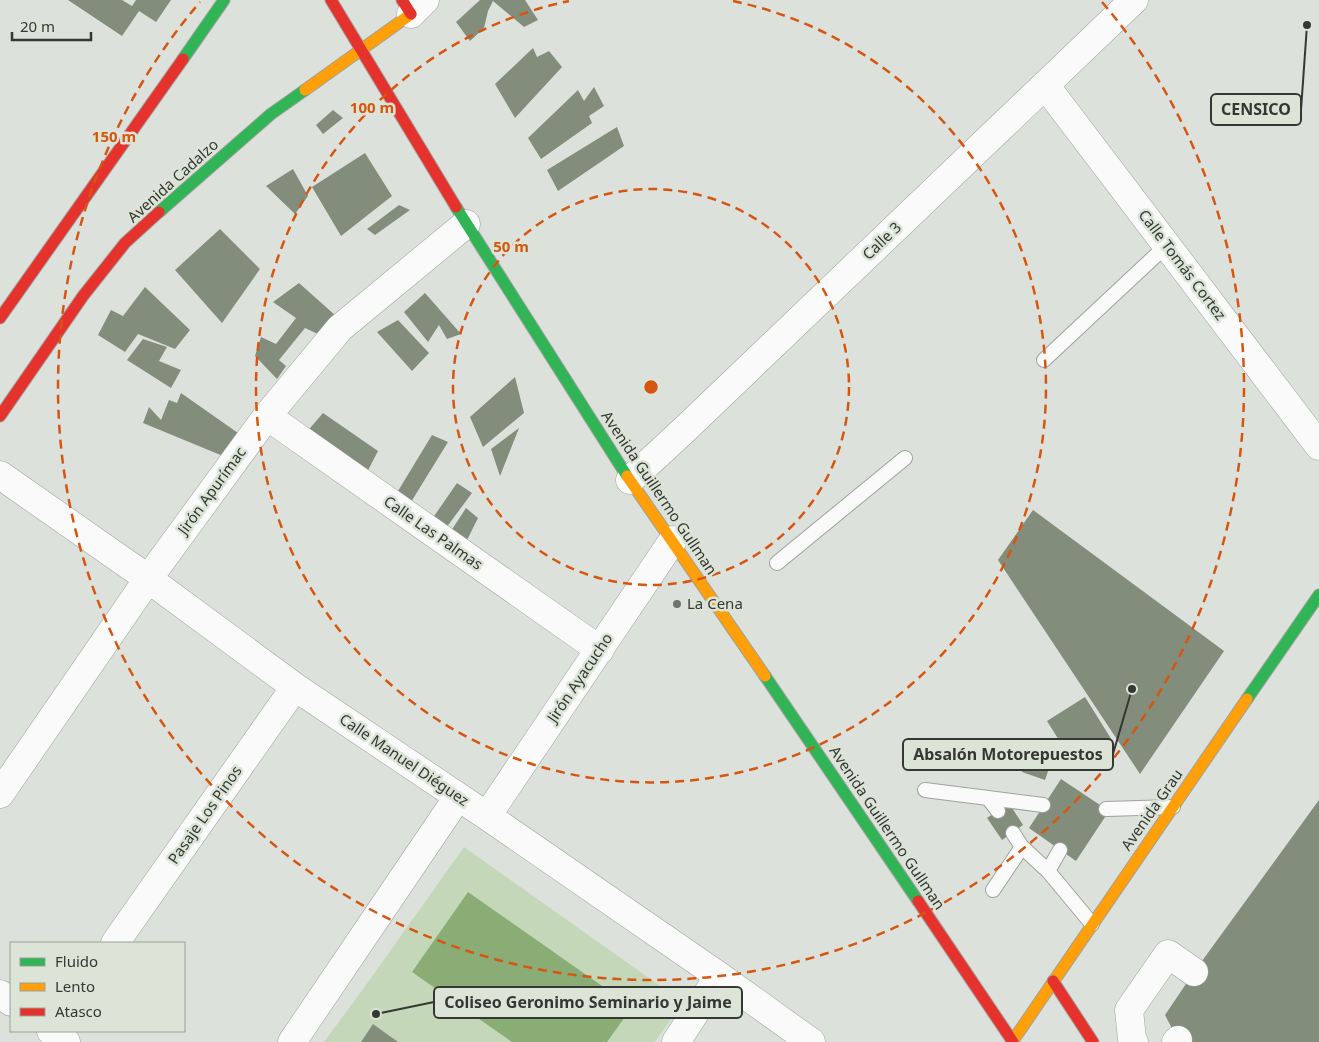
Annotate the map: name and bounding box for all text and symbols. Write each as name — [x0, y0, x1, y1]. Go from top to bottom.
scale bar — [12, 10, 91, 42]
text: 20 m — [20, 16, 55, 36]
callout: CENSICO — [1211, 94, 1301, 125]
text: 100 m — [350, 97, 394, 117]
text: CENSICO — [1221, 98, 1291, 120]
text: 150 m — [92, 126, 136, 146]
street label: Avenida Cadalzo — [123, 134, 222, 226]
street label: Calle Tomás Cortez — [1135, 205, 1231, 324]
street label: Calle 3 — [858, 217, 905, 264]
text: 50 m — [493, 236, 529, 256]
centre of rings — [642, 378, 660, 396]
street label: Avenida Guillermo Gullman — [597, 407, 722, 578]
street label: Jirón Apurímac — [171, 443, 250, 540]
street label: Calle Las Palmas — [380, 491, 487, 574]
place label: La Cena — [687, 593, 743, 613]
marker: La Cena — [671, 598, 683, 610]
street label: Jirón Ayacucho — [541, 629, 616, 728]
street label: Calle Manuel Diéguez — [336, 708, 473, 810]
callout: Absalón Motorepuestos — [903, 739, 1113, 770]
street label: Avenida Guillermo Gullman — [825, 742, 950, 913]
text: Absalón Motorepuestos — [913, 743, 1103, 765]
street label: Pasaje Los Pinos — [163, 761, 246, 868]
street label: Avenida Grau — [1116, 765, 1187, 854]
legend — [10, 942, 185, 1032]
text: Fluido — [55, 951, 98, 971]
text: Lento — [55, 976, 95, 996]
callout: Coliseo Geronimo Seminario y Jaime — [434, 987, 742, 1018]
text: Coliseo Geronimo Seminario y Jaime — [444, 991, 732, 1013]
text: Atasco — [55, 1001, 102, 1021]

